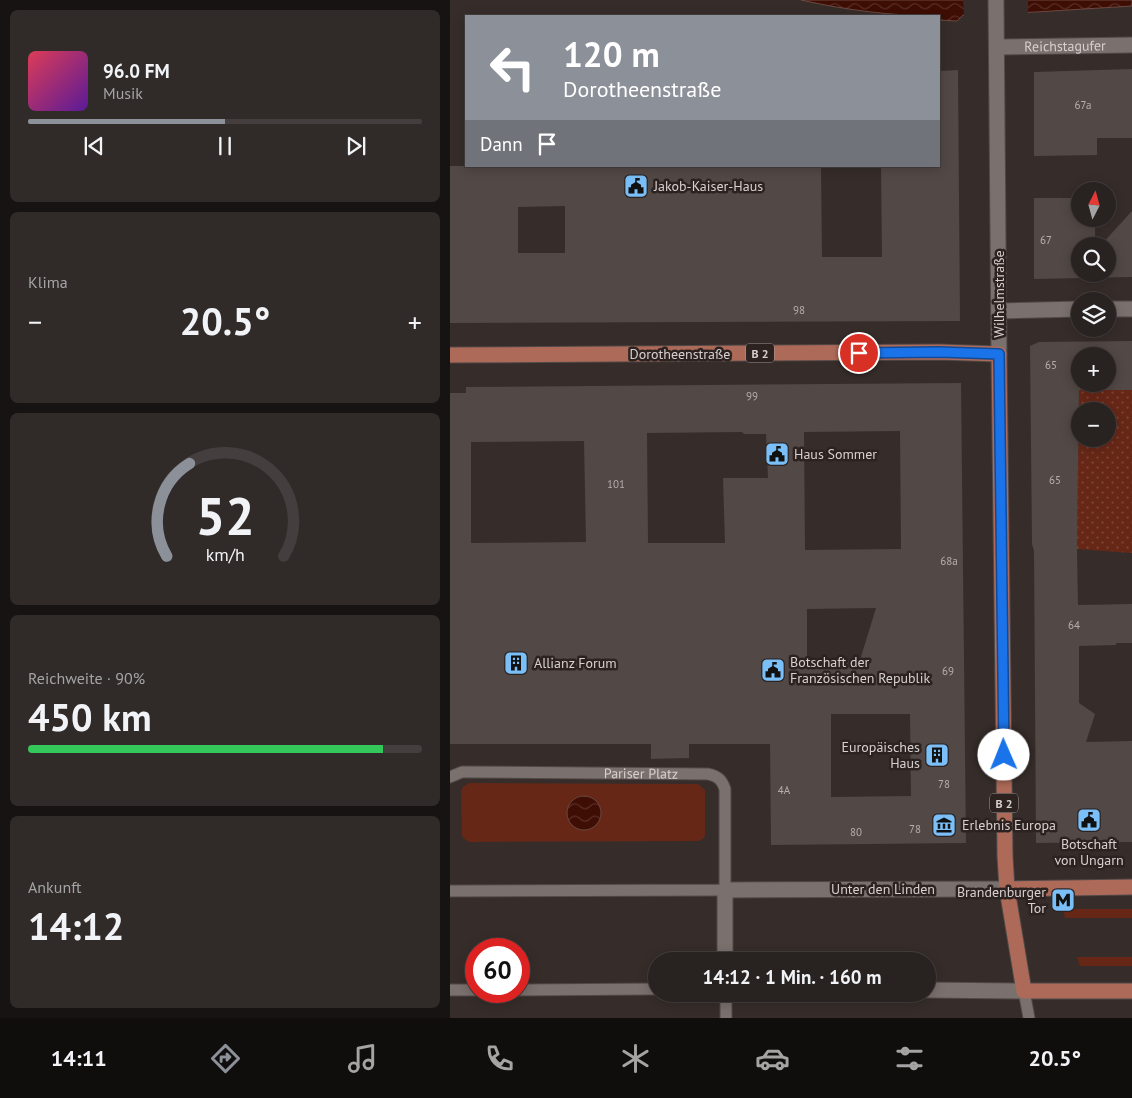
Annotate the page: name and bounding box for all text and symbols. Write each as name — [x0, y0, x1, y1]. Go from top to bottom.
text: 120 m — [563, 31, 660, 77]
icon: left — [480, 35, 545, 100]
street label: Reichstagufer — [1024, 36, 1106, 56]
text: 96.0 FM — [103, 59, 170, 83]
text: Dorotheenstraße — [563, 75, 721, 103]
text: Musik — [103, 83, 143, 103]
house number: 67a — [1075, 98, 1091, 112]
icon: arrive — [533, 130, 561, 158]
icon: previous — [80, 132, 108, 160]
icon: pause — [211, 132, 239, 160]
icon: next — [342, 132, 370, 160]
text: Dann — [480, 132, 523, 156]
public building icon: Jakob-Kaiser-Haus — [623, 173, 649, 199]
place label: Jakob-Kaiser-Haus — [653, 177, 763, 195]
north arrow — [1071, 182, 1116, 228]
map controls — [1071, 182, 1116, 447]
house number: 67 — [1040, 233, 1052, 247]
button: search — [1071, 237, 1116, 282]
street label: Wilhelmstraße — [990, 250, 1008, 338]
text: Klima — [28, 272, 68, 292]
button: layers — [1071, 292, 1116, 337]
text: 20.5° — [180, 296, 270, 345]
text: − — [28, 303, 42, 340]
text: + — [408, 303, 422, 340]
house number: 98 — [793, 303, 805, 317]
pin — [838, 332, 880, 374]
icon: arrive — [845, 339, 873, 367]
road number: B 2 — [746, 343, 774, 362]
street label: Dorotheenstraße — [630, 345, 730, 363]
button: + — [1071, 347, 1116, 392]
house number: 65 — [1045, 358, 1057, 372]
house number: 99 — [746, 389, 758, 403]
button: − — [1071, 402, 1116, 447]
public building icon: Haus Sommer — [764, 441, 790, 467]
place label: Haus Sommer — [794, 445, 877, 463]
house number: 65 — [1049, 473, 1061, 487]
house number: 101 — [607, 477, 625, 491]
text: 52 — [196, 482, 254, 549]
text: km/h — [205, 543, 245, 566]
house number: 68a — [940, 554, 958, 568]
house number: 64 — [1068, 618, 1080, 632]
building icon: Allianz Forum — [503, 650, 529, 676]
place label: Botschaft der Französischen Republik — [790, 653, 930, 687]
place label: Allianz Forum — [534, 654, 617, 672]
public building icon: Botschaft der Französischen Republik — [760, 657, 786, 683]
house number: 69 — [942, 664, 954, 678]
text: Reichweite · 90% — [28, 668, 145, 688]
text: 450 km — [28, 692, 152, 741]
position arrow — [977, 728, 1029, 780]
place label: Europäisches Haus — [842, 738, 920, 772]
building icon: Europäisches Haus — [924, 742, 950, 768]
street label: Pariser Platz — [604, 764, 678, 783]
house number: 78 — [938, 777, 950, 791]
house number: 4A — [778, 783, 791, 797]
road number: B 2 — [990, 794, 1018, 812]
public building icon: Botschaft von Ungarn — [1076, 807, 1102, 833]
museum icon: Erlebnis Europa — [931, 812, 957, 838]
place label: Erlebnis Europa — [962, 816, 1056, 834]
house number: 78 — [909, 822, 921, 836]
house number: 80 — [850, 825, 862, 839]
place label: Botschaft von Ungarn — [1054, 835, 1124, 869]
text: Ankunft — [28, 877, 81, 897]
street label: Unter den Linden — [831, 880, 935, 898]
place label: Brandenburger Tor — [957, 883, 1046, 917]
metro station icon: Brandenburger Tor — [1050, 887, 1076, 913]
text: 14:12 — [28, 901, 124, 950]
speed limit sign: 60 — [465, 938, 530, 1003]
text: 14:12 · 1 Min. · 160 m — [702, 965, 882, 989]
icon: directions — [208, 1041, 243, 1076]
icon: music — [345, 1041, 380, 1076]
icon: phone — [482, 1041, 517, 1076]
icon: climate — [618, 1041, 653, 1076]
icon: car — [755, 1041, 790, 1076]
icon: filters — [892, 1041, 927, 1076]
text: 14:11 — [51, 1044, 107, 1072]
text: 20.5° — [1029, 1044, 1081, 1072]

